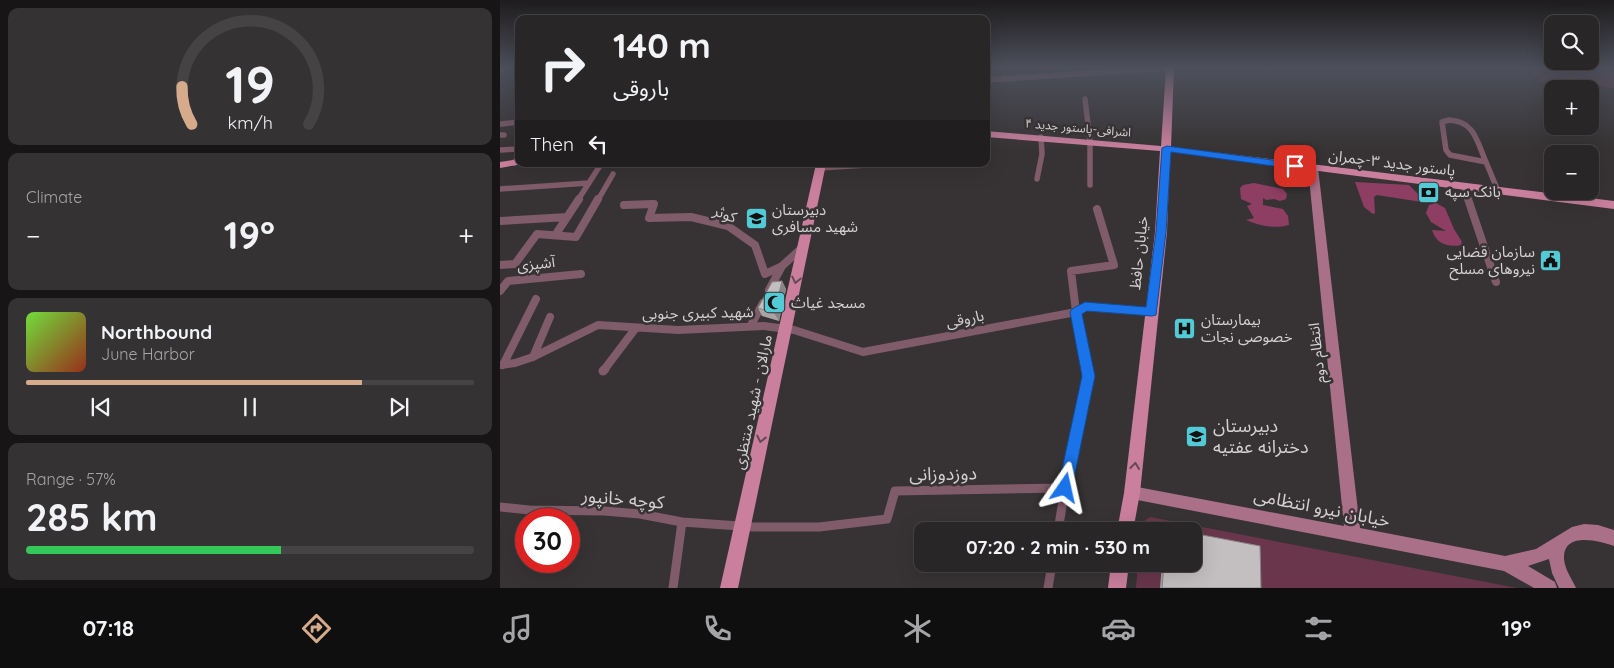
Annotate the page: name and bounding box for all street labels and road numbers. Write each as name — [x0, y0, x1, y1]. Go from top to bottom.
street label: اشرافی-پاستور جدید ۴ — [1024, 115, 1132, 141]
street label: پاستور جدید ۳-چمران — [1327, 145, 1457, 181]
street label: کوثر — [710, 200, 740, 227]
street label: خیابان حافظ — [1125, 215, 1152, 291]
street label: آشپزی — [516, 252, 557, 276]
street label: شهید کبیری جنوبی — [642, 302, 754, 323]
street label: باروقی — [944, 306, 986, 331]
street label: انتظام دوم — [1304, 322, 1331, 384]
street label: مارالان - شهید منتظری — [729, 333, 776, 471]
street label: دوزدوزانی — [909, 461, 977, 486]
street label: کوچه خانپور — [580, 483, 666, 514]
street label: خیابان نیرو انتظامی — [1252, 483, 1392, 532]

